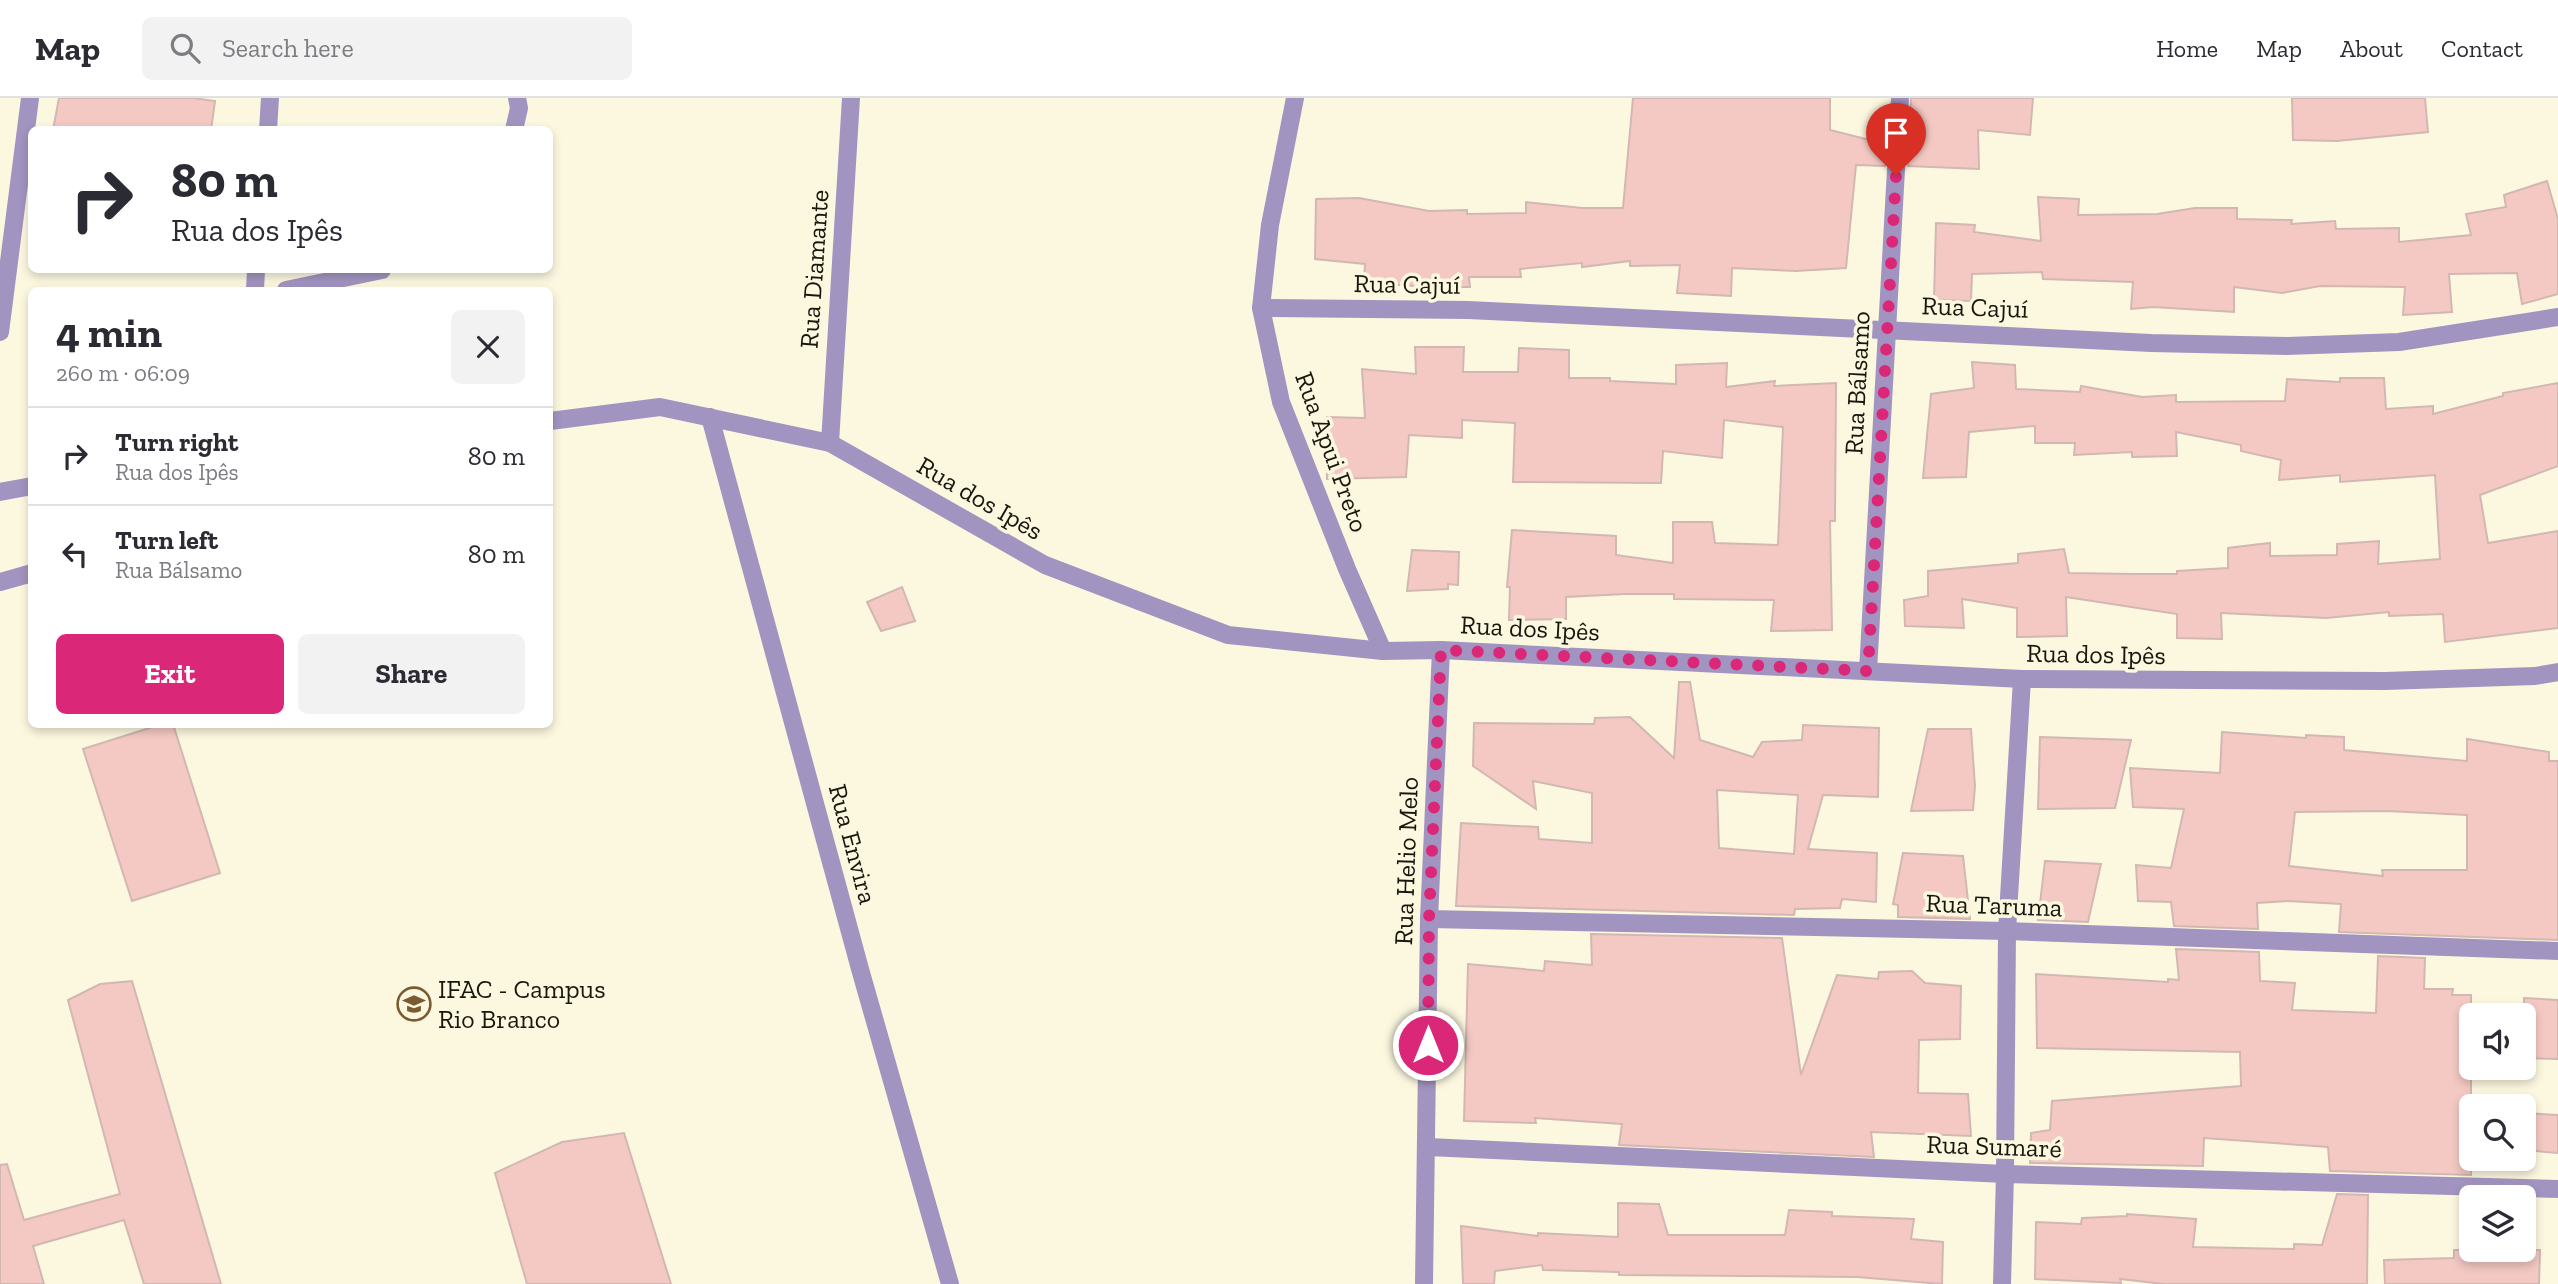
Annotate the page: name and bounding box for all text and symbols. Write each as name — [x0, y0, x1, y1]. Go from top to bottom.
search box — [142, 17, 632, 80]
text: Map — [35, 29, 100, 68]
icon: search — [166, 29, 204, 67]
text: Search here — [222, 32, 354, 64]
text: Home — [2156, 34, 2218, 63]
text: Map — [2256, 34, 2302, 63]
text: About — [2340, 34, 2403, 63]
text: Contact — [2441, 34, 2523, 63]
pin — [1866, 103, 1926, 175]
icon: arrive — [1877, 114, 1915, 152]
text: 80 m — [171, 151, 278, 210]
icon: right — [56, 154, 147, 245]
street label: Rua Diamante — [792, 189, 836, 349]
text: Rua dos Ipês — [171, 211, 343, 249]
street label: Rua Cajuí — [1353, 267, 1461, 301]
street label: Rua Cajuí — [1921, 289, 2029, 325]
text: 4 min — [56, 307, 162, 358]
button: close — [451, 310, 525, 384]
street label: Rua Bálsamo — [1837, 310, 1877, 456]
text: 260 m · 06:09 — [56, 359, 190, 387]
street label: Rua Apui Preto — [1288, 368, 1376, 536]
text: Turn right — [115, 426, 238, 458]
icon: right — [56, 437, 94, 475]
text: 80 m — [468, 440, 525, 472]
street label: Rua dos Ipês — [911, 449, 1049, 547]
text: Rua dos Ipês — [115, 458, 239, 486]
text: Turn left — [115, 524, 218, 556]
icon: left — [56, 535, 94, 573]
text: 80 m — [468, 538, 525, 570]
text: Rua Bálsamo — [115, 556, 242, 584]
street label: Rua dos Ipês — [1459, 608, 1601, 648]
button: Exit — [56, 634, 284, 714]
button: Share — [298, 634, 525, 714]
street label: Rua dos Ipês — [2026, 637, 2166, 671]
street label: Rua Helio Melo — [1387, 776, 1425, 946]
street label: Rua Envira — [822, 781, 884, 908]
street label: Rua Taruma — [1925, 887, 2063, 923]
place label: IFAC - Campus Rio Branco — [438, 973, 606, 1035]
school or university icon: IFAC - Campus Rio Branco — [395, 985, 433, 1023]
map controls — [2459, 1003, 2536, 1262]
button: sound — [2459, 1003, 2536, 1080]
position arrow — [1391, 1008, 1465, 1082]
button: search — [2459, 1094, 2536, 1171]
street label: Rua Sumaré — [1926, 1128, 2062, 1164]
button: layers — [2459, 1185, 2536, 1262]

